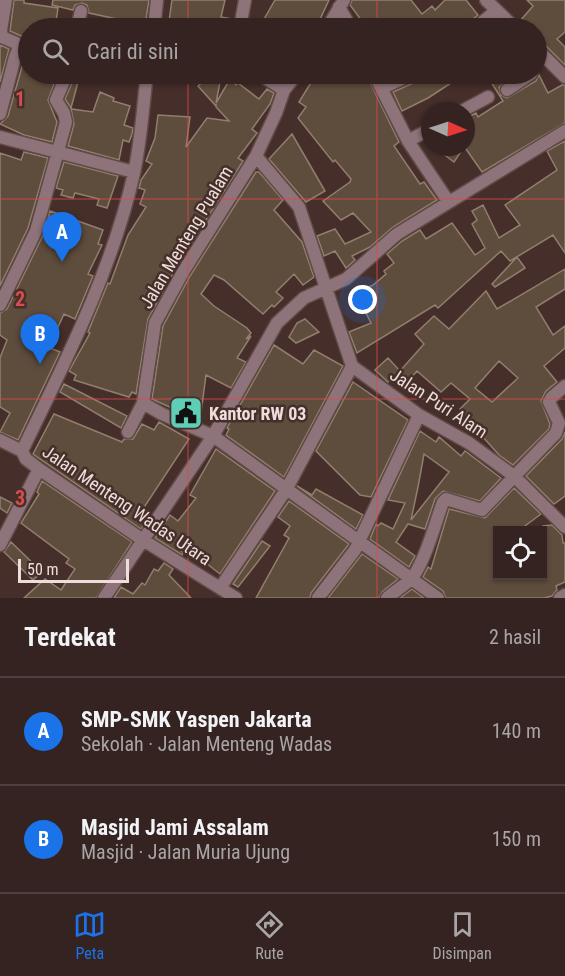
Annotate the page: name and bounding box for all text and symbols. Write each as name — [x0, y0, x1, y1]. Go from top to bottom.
search box — [18, 18, 547, 84]
icon: search — [39, 35, 72, 68]
text: Cari di sini — [87, 39, 179, 64]
text: 1 — [15, 87, 25, 111]
north arrow — [421, 102, 475, 156]
street label: Jalan Menteng Pualam — [135, 162, 237, 312]
pin: A — [42, 212, 82, 262]
your location — [348, 285, 377, 314]
text: 2 — [15, 287, 25, 311]
pin: B — [20, 314, 60, 364]
street label: Jalan Puri Alam — [386, 364, 492, 442]
public building icon: Kantor RW 03 — [168, 395, 204, 431]
place label: Kantor RW 03 — [209, 403, 306, 424]
street label: Jalan Menteng Wadas Utara — [39, 441, 215, 569]
text: 3 — [15, 486, 25, 510]
map controls — [493, 526, 547, 580]
button: locate — [493, 526, 547, 580]
scale bar — [18, 556, 129, 584]
text: 50 m — [27, 560, 59, 579]
text: Terdekat — [24, 622, 116, 652]
text: 2 hasil — [489, 625, 541, 649]
text: SMP-SMK Yaspen Jakarta — [81, 707, 312, 732]
text: A — [38, 719, 49, 743]
text: 140 m — [492, 719, 541, 743]
text: Sekolah · Jalan Menteng Wadas — [81, 732, 332, 756]
text: Masjid Jami Assalam — [81, 815, 269, 840]
text: B — [38, 827, 49, 851]
text: 150 m — [492, 827, 541, 851]
text: Masjid · Jalan Muria Ujung — [81, 840, 290, 864]
tab: Peta — [73, 908, 106, 963]
tab: Rute — [253, 908, 286, 963]
tab: Disimpan — [433, 908, 492, 963]

